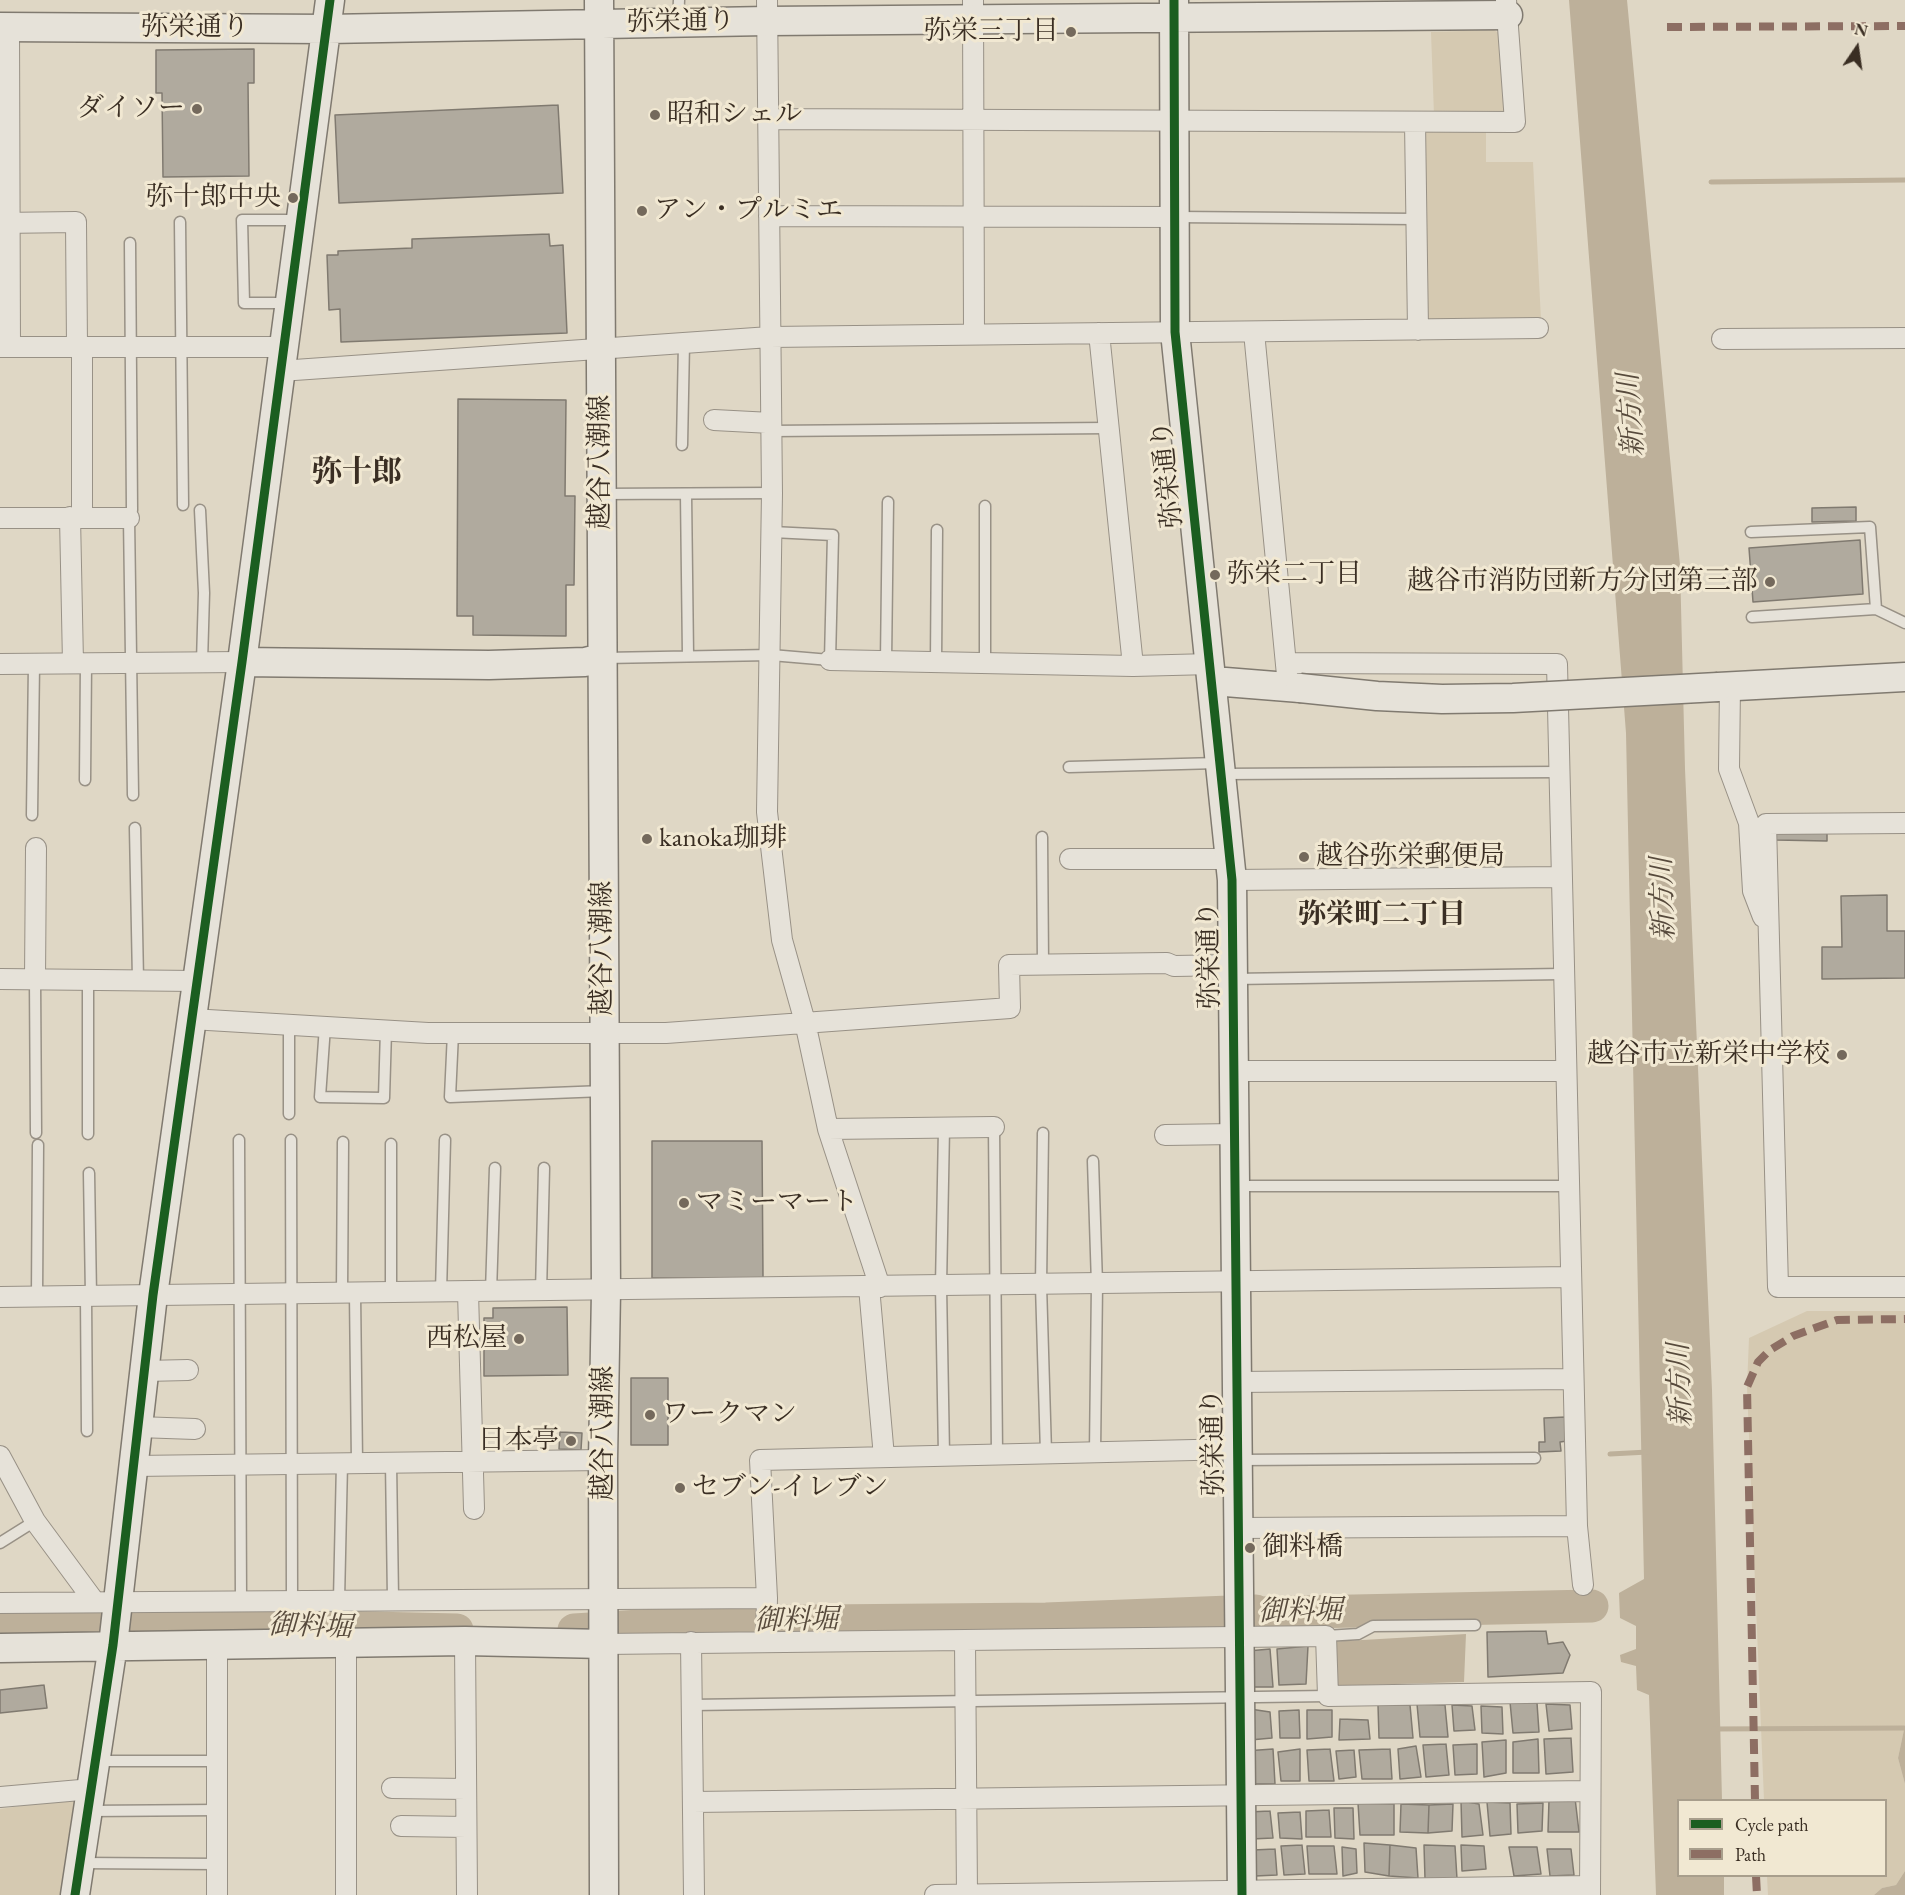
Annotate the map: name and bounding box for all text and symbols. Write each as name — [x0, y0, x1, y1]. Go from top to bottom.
street label: 弥栄通り — [627, 5, 735, 39]
street label: 弥栄通り — [141, 12, 249, 44]
place label: 弥栄三丁目 — [924, 16, 1059, 48]
north arrow — [1827, 18, 1887, 78]
text: N — [1852, 18, 1870, 42]
marker: 弥栄三丁目 — [1064, 25, 1078, 39]
place label: ダイソー — [77, 93, 185, 125]
place label: 昭和シェル — [667, 99, 802, 131]
marker: ダイソー — [190, 102, 204, 116]
marker: 昭和シェル — [648, 108, 662, 122]
place label: 弥十郎中央 — [146, 182, 281, 214]
marker: 弥十郎中央 — [286, 191, 300, 205]
place label: アン・プルミエ — [654, 195, 843, 227]
marker: アン・プルミエ — [635, 204, 649, 218]
water label: 新方川 — [1612, 372, 1652, 458]
street label: 越谷八潮線 — [585, 395, 617, 529]
street label: 弥栄通り — [1146, 419, 1190, 529]
district label: 弥十郎 — [312, 455, 402, 491]
place label: 弥栄二丁目 — [1227, 559, 1362, 591]
place label: 越谷市消防団新方分団第三部 — [1407, 566, 1758, 598]
marker: 弥栄二丁目 — [1208, 568, 1222, 582]
marker: 越谷市消防団新方分団第三部 — [1763, 575, 1777, 589]
place label: kanoka珈琲 — [659, 823, 787, 855]
marker: kanoka珈琲 — [640, 832, 654, 846]
place label: 越谷弥栄郵便局 — [1316, 841, 1505, 873]
marker: 越谷弥栄郵便局 — [1297, 850, 1311, 864]
water label: 新方川 — [1646, 856, 1682, 942]
street label: 越谷八潮線 — [587, 881, 619, 1015]
district label: 弥栄町二丁目 — [1298, 898, 1466, 932]
street label: 弥栄通り — [1193, 901, 1227, 1009]
place label: 越谷市立新栄中学校 — [1587, 1039, 1830, 1071]
marker: 越谷市立新栄中学校 — [1835, 1048, 1849, 1062]
place label: マミーマート — [696, 1187, 858, 1219]
marker: マミーマート — [677, 1196, 691, 1210]
place label: 西松屋 — [426, 1323, 507, 1355]
marker: 西松屋 — [512, 1332, 526, 1346]
water label: 新方川 — [1663, 1342, 1699, 1428]
street label: 越谷八潮線 — [588, 1366, 620, 1500]
street label: 弥栄通り — [1197, 1388, 1231, 1496]
place label: ワークマン — [662, 1399, 797, 1431]
marker: ワークマン — [643, 1408, 657, 1422]
place label: 日本亭 — [478, 1425, 559, 1457]
marker: 日本亭 — [564, 1434, 578, 1448]
place label: セブン-イレブン — [692, 1472, 888, 1504]
marker: セブン-イレブン — [673, 1481, 687, 1495]
place label: 御料橋 — [1262, 1532, 1343, 1564]
marker: 御料橋 — [1243, 1541, 1257, 1555]
water label: 御料堀 — [1258, 1594, 1342, 1630]
water label: 御料堀 — [754, 1603, 838, 1639]
water label: 御料堀 — [267, 1609, 353, 1645]
legend — [1677, 1799, 1887, 1877]
text: Cycle path — [1735, 1813, 1809, 1836]
text: Path — [1735, 1843, 1766, 1866]

